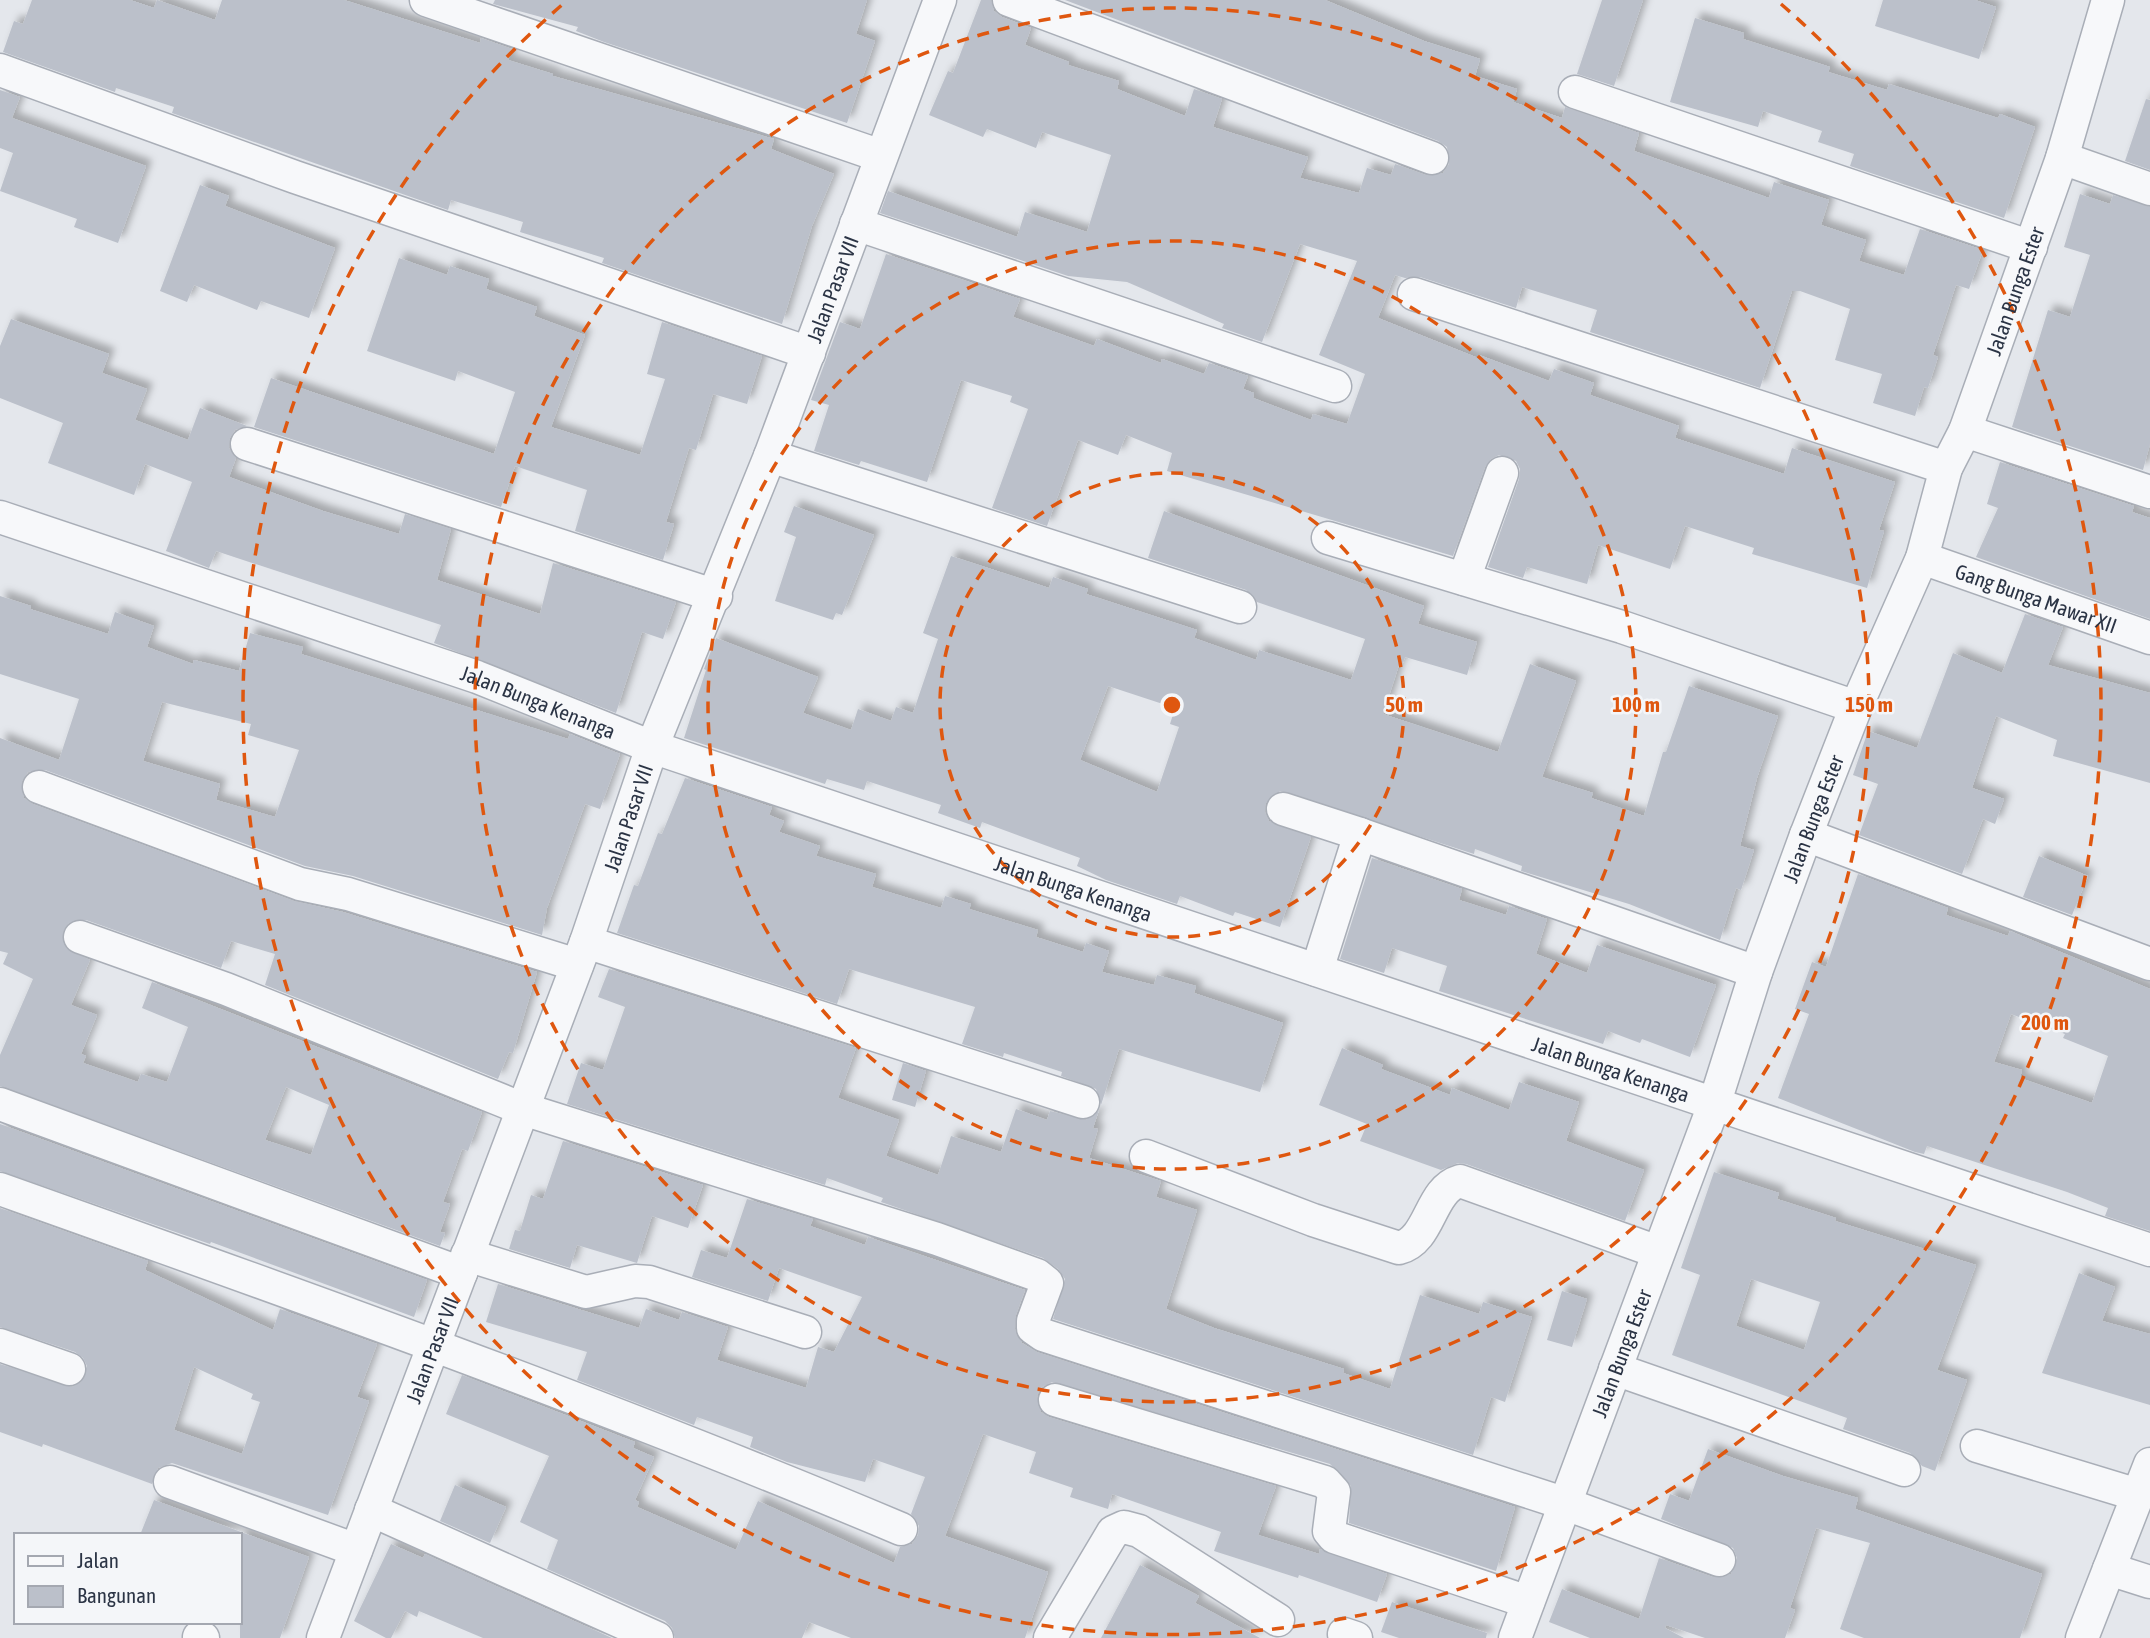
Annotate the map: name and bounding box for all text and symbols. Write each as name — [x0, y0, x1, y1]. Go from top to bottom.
street label: Jalan Bunga Ester — [1981, 223, 2049, 358]
street label: Jalan Pasar VII — [801, 233, 863, 346]
street label: Gang Bunga Mawar XII — [1952, 559, 2120, 637]
street label: Jalan Bunga Kenanga — [458, 660, 619, 743]
text: 50 m — [1385, 692, 1423, 716]
text: 100 m — [1612, 692, 1660, 716]
text: 150 m — [1845, 692, 1893, 716]
centre of rings — [1160, 693, 1184, 717]
street label: Jalan Bunga Ester — [1778, 751, 1848, 886]
street label: Jalan Pasar VII — [599, 761, 657, 875]
street label: Jalan Bunga Kenanga — [992, 851, 1155, 926]
text: 200 m — [2021, 1010, 2069, 1034]
street label: Jalan Bunga Kenanga — [1529, 1031, 1693, 1106]
street label: Jalan Bunga Ester — [1587, 1285, 1656, 1420]
street label: Jalan Pasar VII — [401, 1293, 463, 1406]
legend — [14, 1533, 242, 1624]
text: Jalan — [77, 1548, 119, 1572]
text: Bangunan — [77, 1583, 156, 1607]

